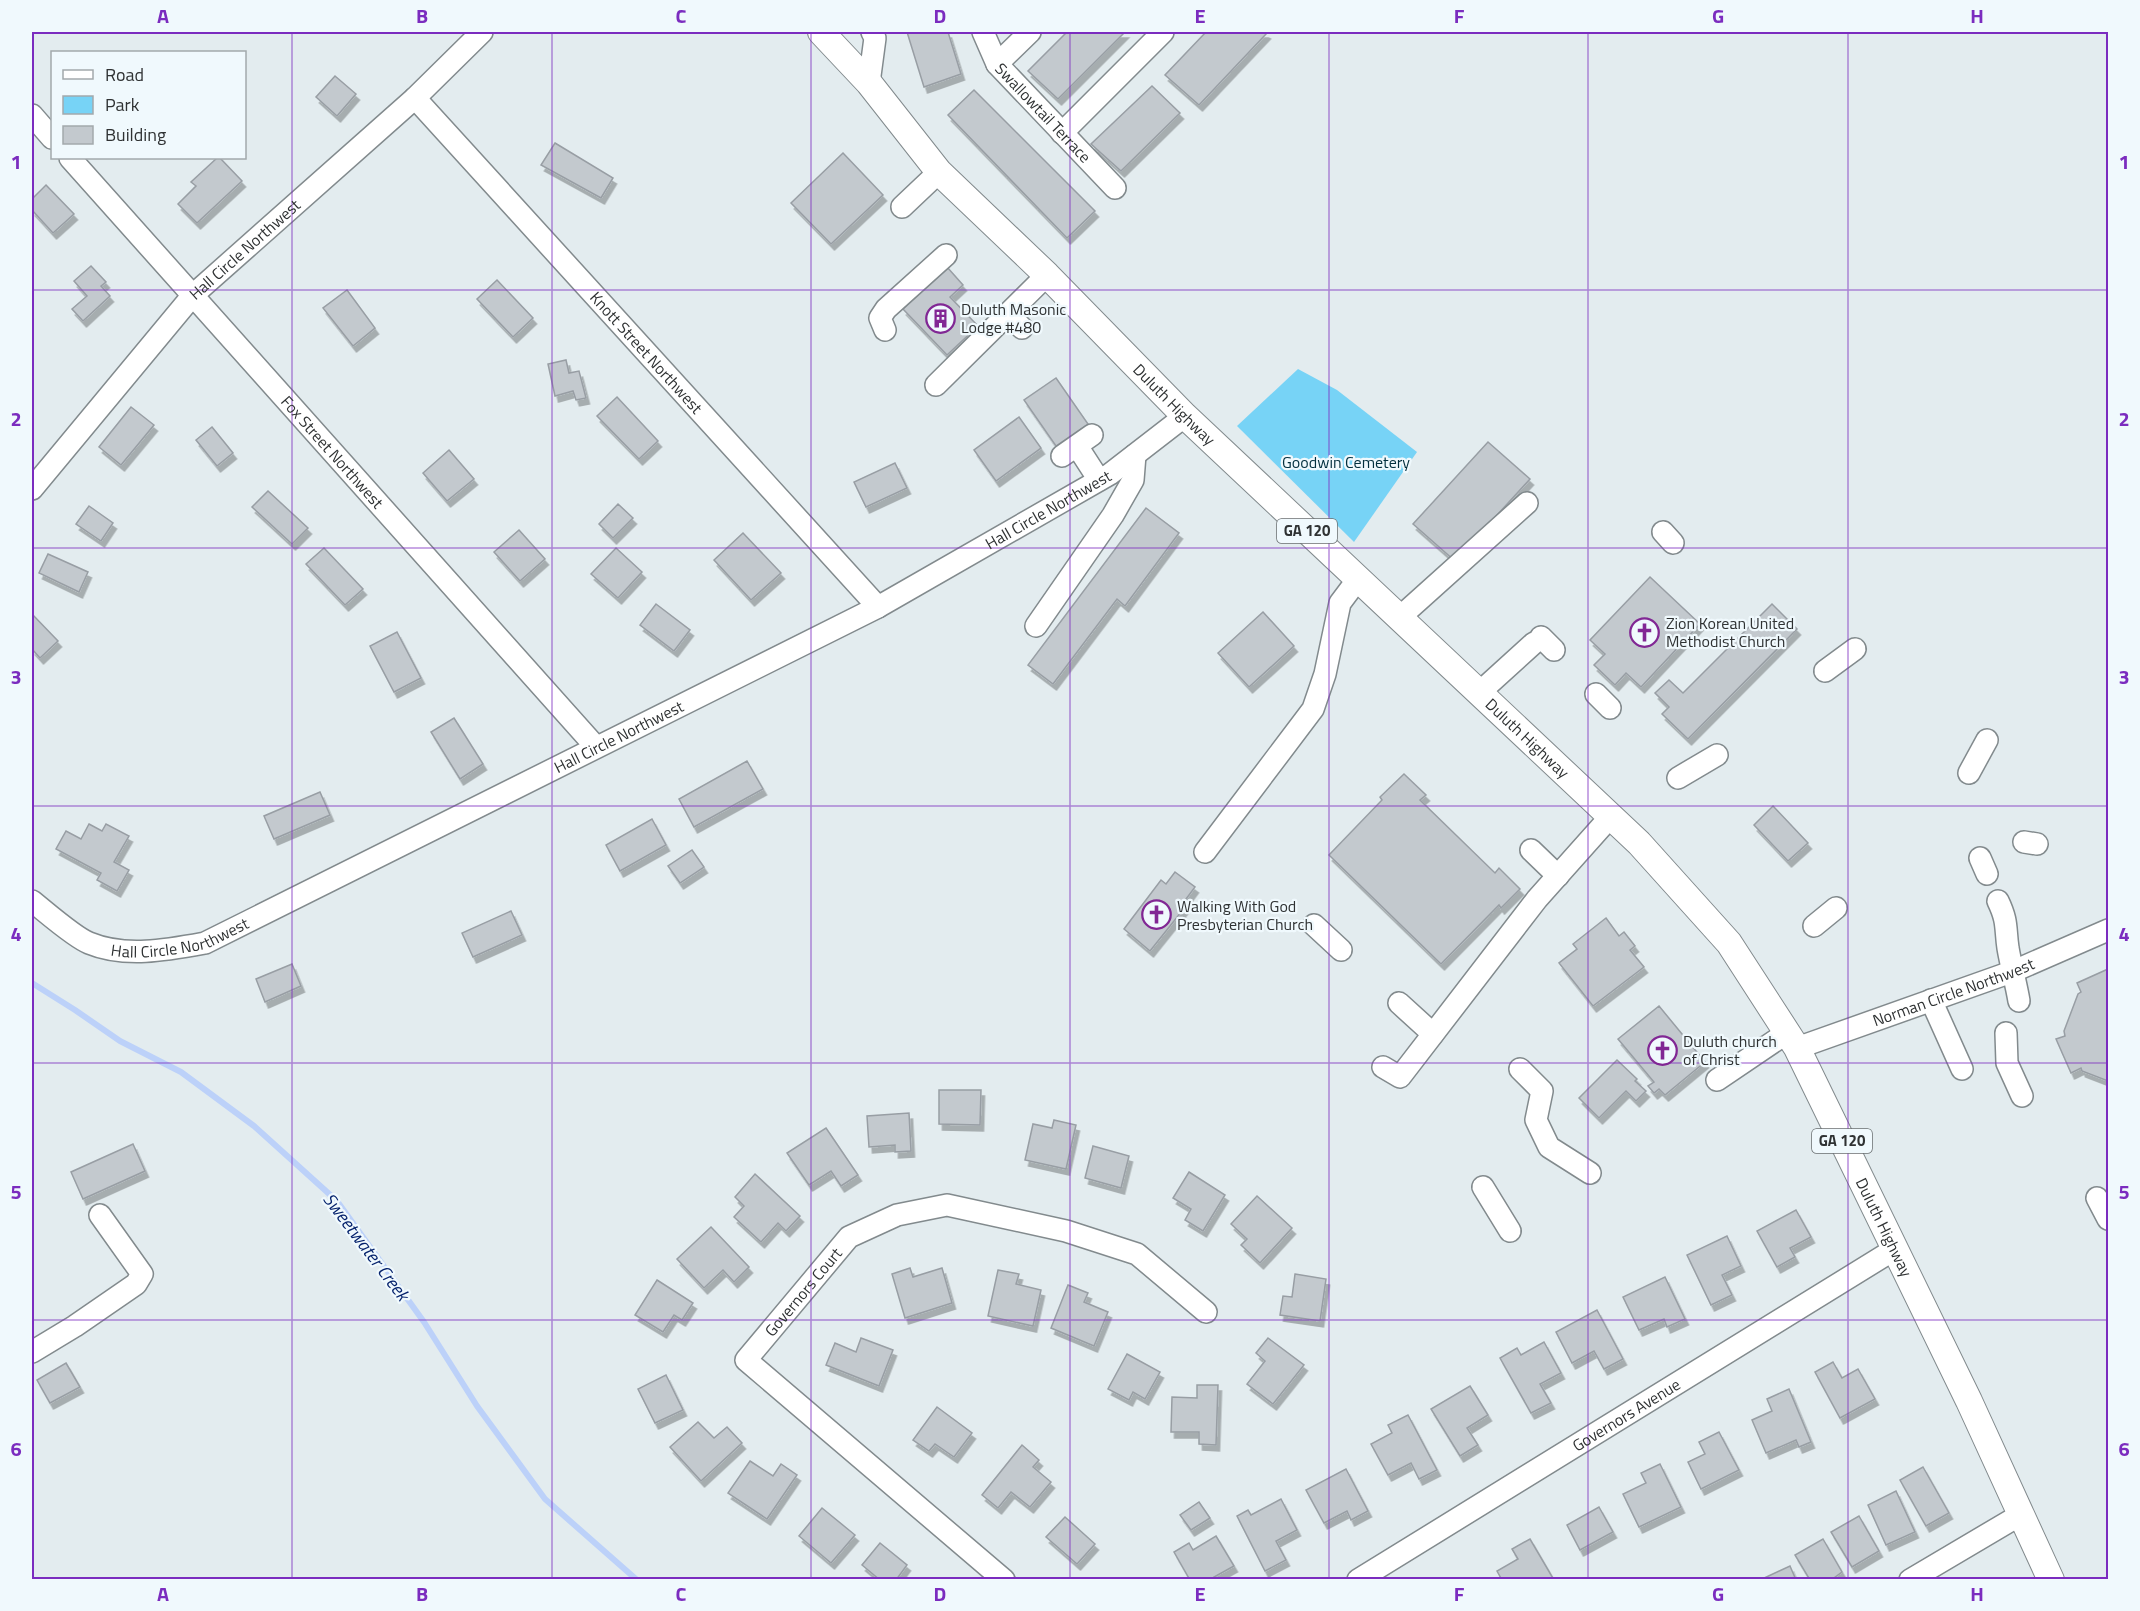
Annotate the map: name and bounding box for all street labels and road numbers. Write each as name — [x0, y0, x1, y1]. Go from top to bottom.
street label: Swallowtail Terrace — [990, 57, 1097, 168]
street label: Hall Circle Northwest — [183, 193, 306, 305]
street label: Knott Street Northwest — [584, 286, 709, 419]
street label: Duluth Highway — [1128, 358, 1221, 451]
street label: Fox Street Northwest — [275, 390, 390, 514]
street label: Hall Circle Northwest — [981, 464, 1116, 555]
road number: GA 120 — [1277, 519, 1337, 543]
street label: Duluth Highway — [1480, 693, 1575, 784]
street label: Hall Circle Northwest — [550, 694, 688, 779]
street label: Hall Circle Northwest — [110, 911, 253, 964]
street label: Norman Circle Northwest — [1869, 951, 2038, 1032]
road number: GA 120 — [1812, 1129, 1872, 1153]
street label: Duluth Highway — [1850, 1174, 1919, 1281]
street label: Governors Court — [759, 1242, 848, 1342]
street label: Governors Avenue — [1567, 1372, 1685, 1457]

